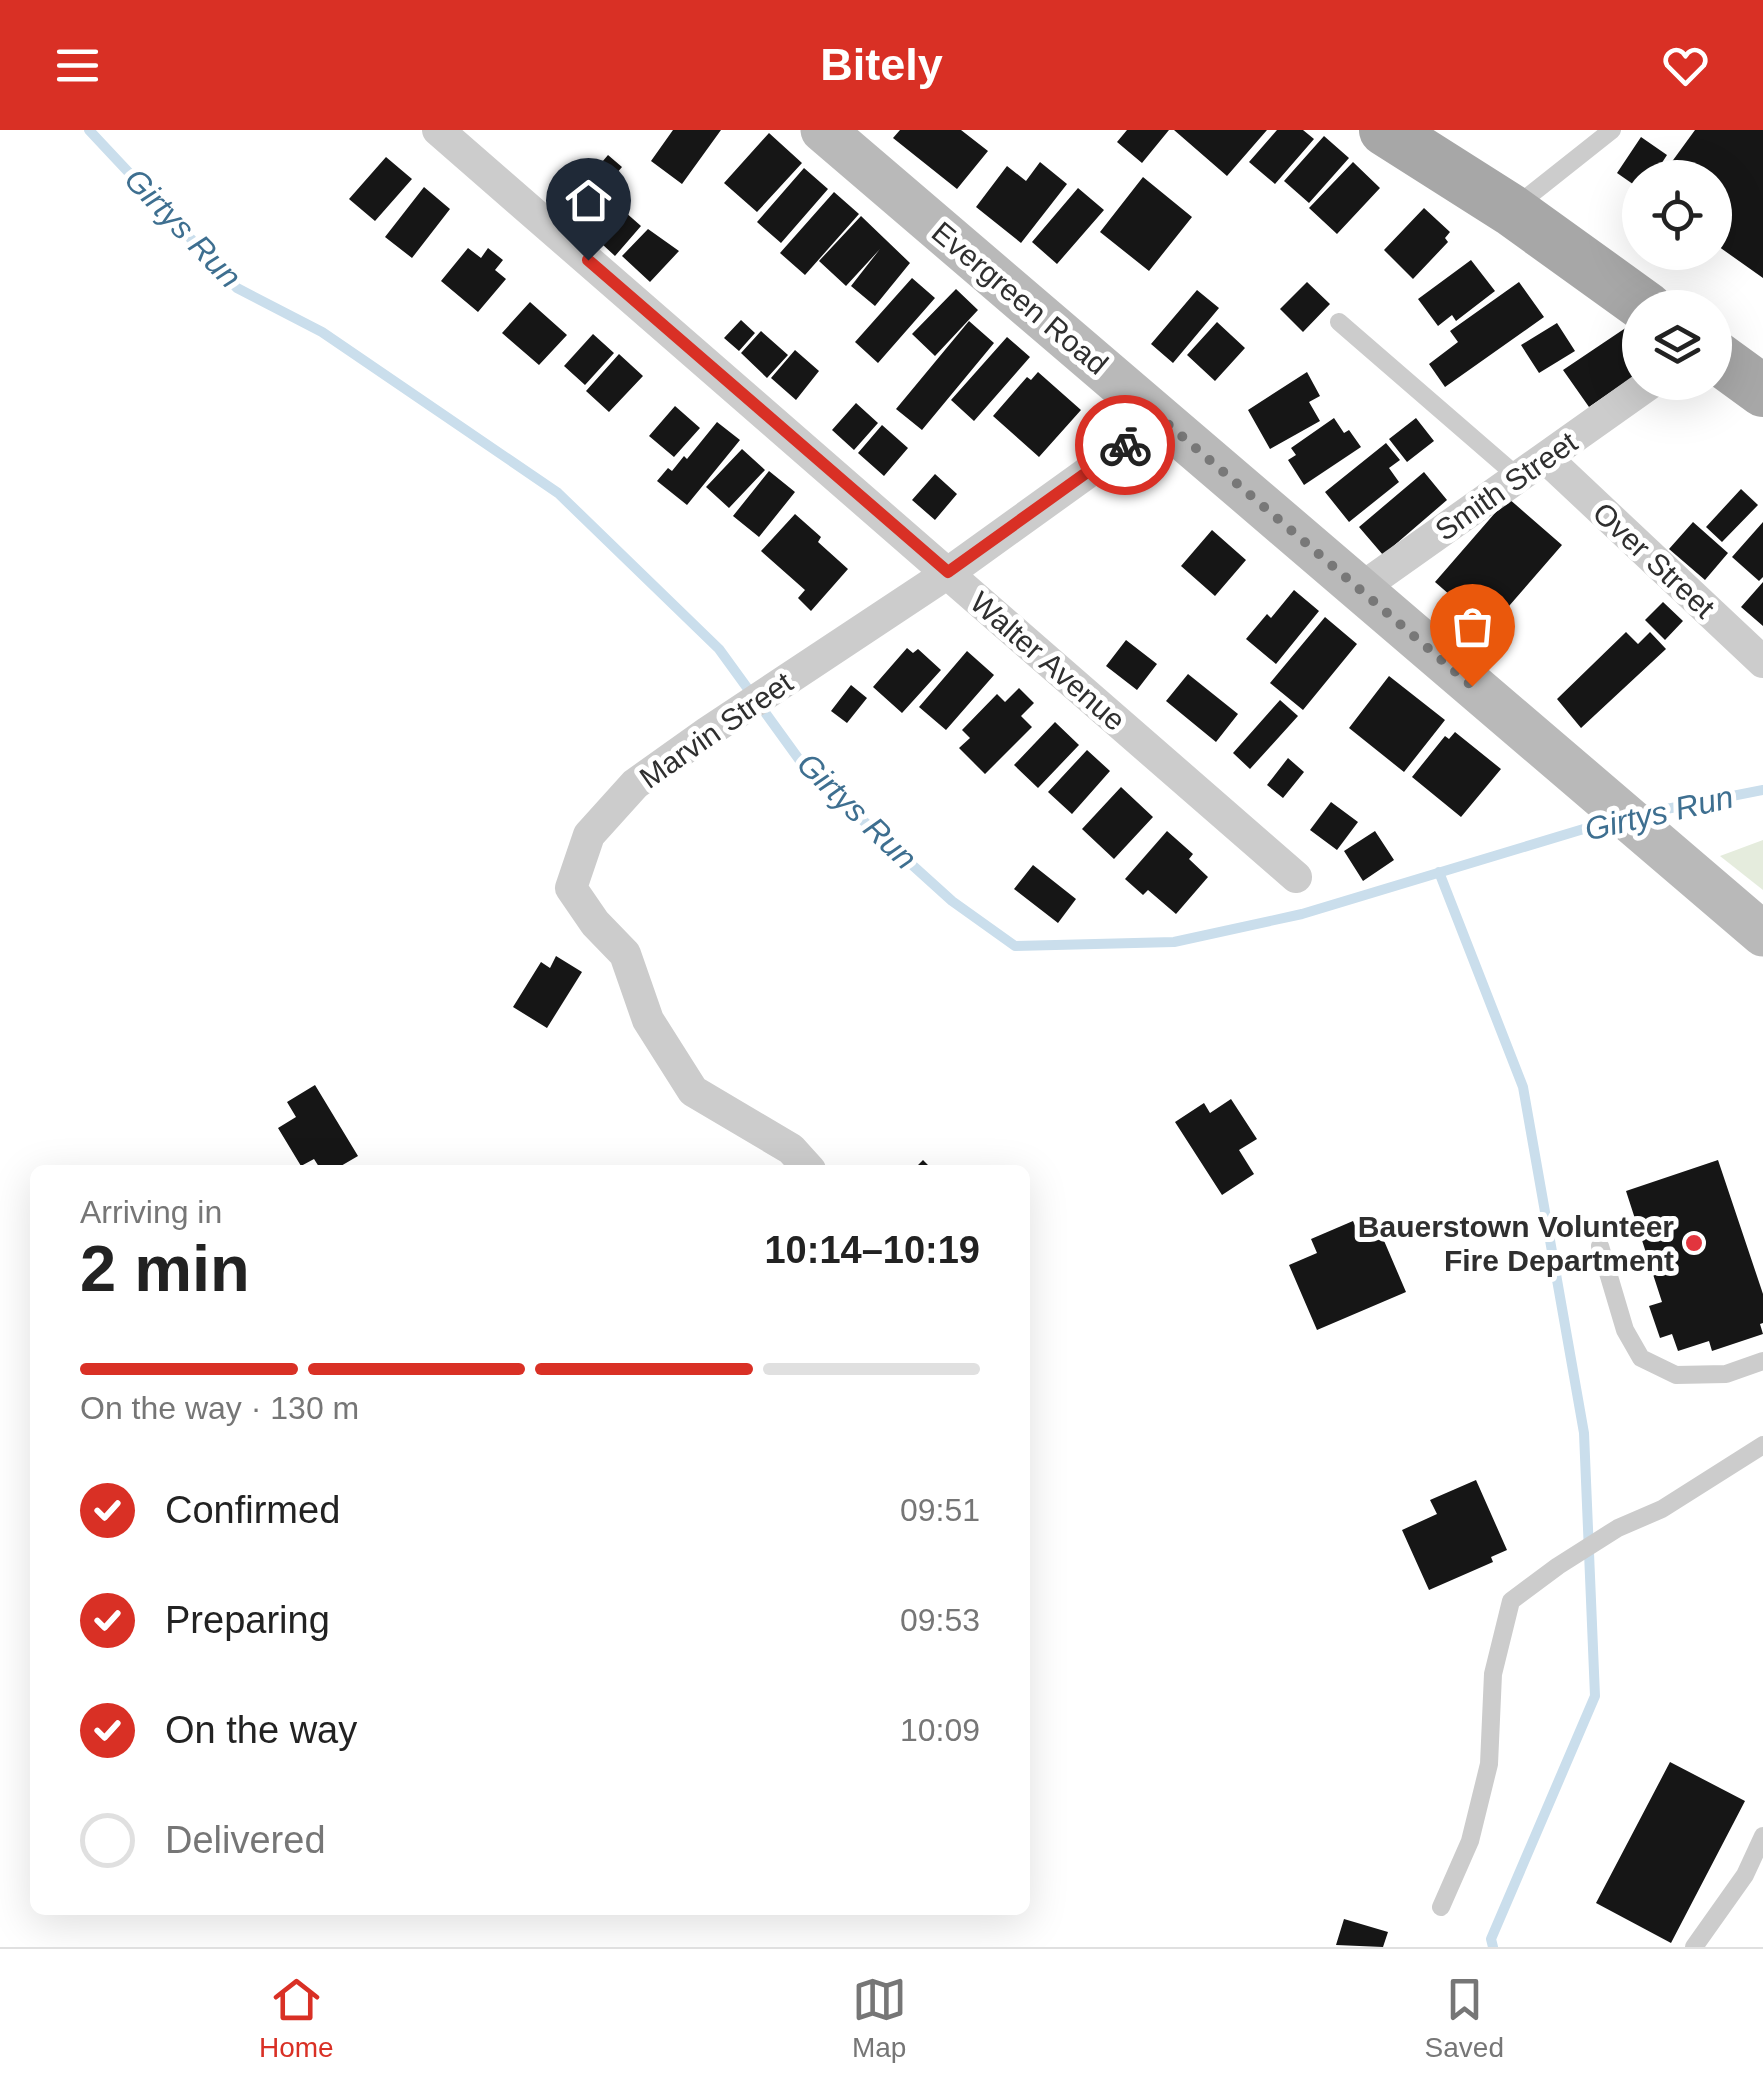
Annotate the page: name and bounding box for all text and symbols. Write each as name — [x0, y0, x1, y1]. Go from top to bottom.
icon: menu — [50, 38, 105, 93]
icon: heart — [1658, 38, 1713, 93]
text: Bitely — [820, 39, 943, 90]
pin — [546, 158, 631, 261]
map controls — [1622, 160, 1732, 400]
button: locate — [1622, 160, 1732, 270]
water label: Girtys Run — [118, 161, 248, 295]
icon: home — [561, 173, 616, 228]
street label: Evergreen Road — [926, 215, 1114, 381]
button: layers — [1622, 290, 1732, 400]
courier — [1075, 395, 1175, 495]
icon: bike — [1098, 418, 1153, 473]
street label: Smith Street — [1429, 425, 1584, 547]
street label: Over Street — [1587, 496, 1722, 625]
pin — [1430, 584, 1515, 687]
street label: Walter Avenue — [964, 585, 1132, 737]
icon: bag — [1445, 599, 1500, 654]
street label: Marvin Street — [633, 665, 799, 795]
water label: Girtys Run — [790, 746, 924, 876]
water label: Girtys Run — [1581, 778, 1737, 848]
text: Arriving in — [80, 1194, 222, 1230]
place label: Bauerstown Volunteer Fire Department — [1358, 1210, 1674, 1277]
text: 10:14–10:19 — [764, 1229, 980, 1271]
text: 2 min — [80, 1232, 250, 1305]
marker: Bauerstown Volunteer Fire Department — [1683, 1232, 1705, 1254]
text: On the way · 130 m — [80, 1390, 359, 1426]
icon: check — [80, 1483, 135, 1538]
text: Confirmed — [165, 1489, 340, 1531]
text: 09:51 — [900, 1492, 980, 1528]
icon: check — [80, 1593, 135, 1648]
text: Preparing — [165, 1599, 330, 1641]
text: 09:53 — [900, 1602, 980, 1638]
icon: check — [80, 1703, 135, 1758]
text: On the way — [165, 1709, 357, 1751]
text: 10:09 — [900, 1712, 980, 1748]
text: Delivered — [165, 1819, 326, 1861]
tab: Home — [259, 1972, 334, 2064]
tab: Map — [852, 1972, 907, 2064]
tab: Saved — [1425, 1972, 1504, 2064]

